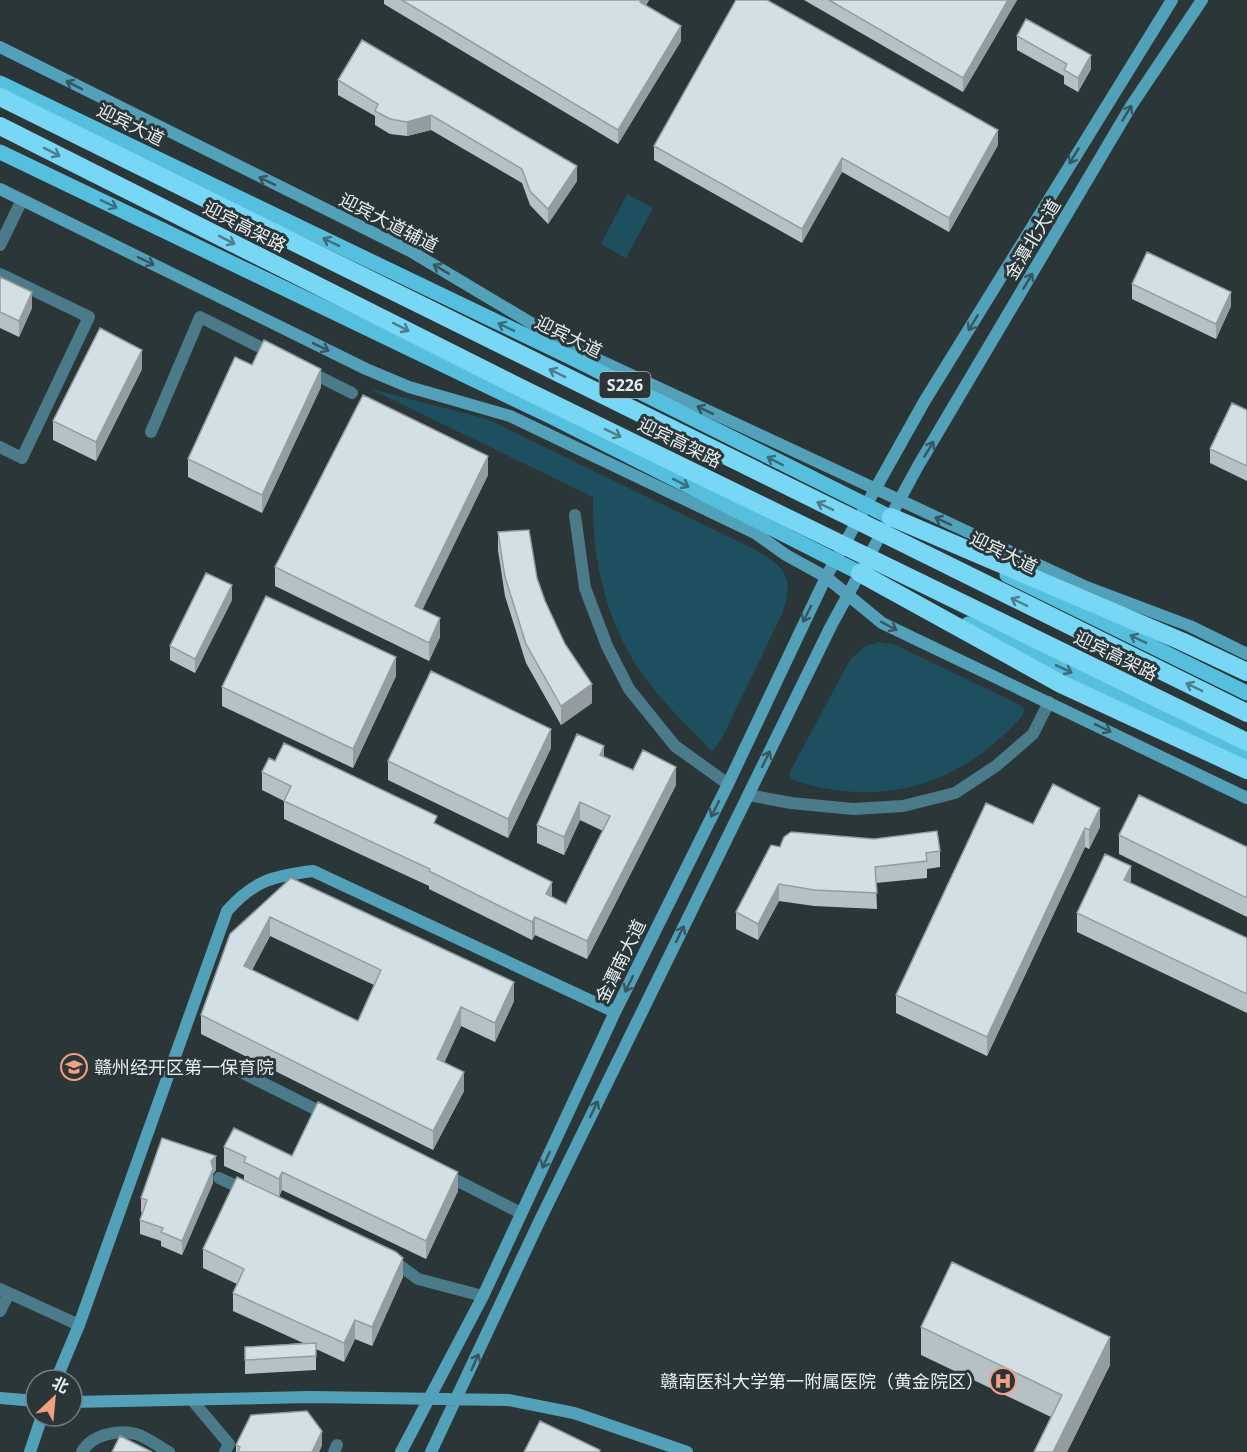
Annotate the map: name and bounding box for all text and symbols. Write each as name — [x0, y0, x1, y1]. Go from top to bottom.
one-way arrow — [65, 78, 83, 90]
street label: 迎宾大道 — [93, 97, 169, 151]
one-way arrow — [1121, 105, 1133, 122]
one-way arrow — [43, 147, 61, 159]
one-way arrow — [1068, 147, 1080, 164]
one-way arrow — [258, 175, 276, 187]
street label: 迎宾大道辅道 — [335, 187, 443, 257]
street label: 金潭北大道 — [999, 194, 1065, 284]
street label: 迎宾高架路 — [199, 195, 291, 257]
one-way arrow — [100, 199, 118, 211]
one-way arrow — [217, 235, 235, 246]
one-way arrow — [322, 236, 340, 247]
one-way arrow — [137, 256, 155, 268]
one-way arrow — [433, 263, 450, 275]
one-way arrow — [1022, 273, 1034, 290]
street label: 迎宾大道 — [531, 309, 607, 363]
one-way arrow — [966, 314, 978, 331]
one-way arrow — [498, 320, 516, 332]
one-way arrow — [391, 322, 409, 334]
one-way arrow — [312, 342, 330, 354]
one-way arrow — [548, 367, 566, 378]
road number: S226 — [600, 372, 650, 398]
one-way arrow — [697, 404, 715, 416]
street label: 迎宾高架路 — [634, 411, 726, 473]
one-way arrow — [604, 427, 621, 439]
one-way arrow — [923, 441, 935, 458]
one-way arrow — [766, 454, 784, 466]
one-way arrow — [672, 477, 689, 489]
one-way arrow — [817, 500, 835, 512]
one-way arrow — [935, 515, 953, 527]
street label: 迎宾大道 — [966, 525, 1042, 579]
one-way arrow — [1010, 596, 1028, 608]
one-way arrow — [801, 604, 813, 622]
one-way arrow — [880, 620, 897, 632]
street label: 迎宾高架路 — [1070, 624, 1162, 686]
one-way arrow — [1129, 633, 1147, 645]
one-way arrow — [1055, 663, 1073, 675]
one-way arrow — [1186, 681, 1204, 693]
one-way arrow — [1093, 722, 1111, 734]
one-way arrow — [760, 751, 772, 769]
one-way arrow — [709, 800, 721, 818]
street label: 金潭南大道 — [589, 915, 651, 1007]
one-way arrow — [674, 926, 686, 944]
one-way arrow — [622, 975, 634, 993]
school or university icon: 赣州经开区第一保育院 — [59, 1052, 89, 1082]
place label: 赣州经开区第一保育院 — [94, 1055, 274, 1079]
one-way arrow — [588, 1101, 600, 1119]
one-way arrow — [539, 1151, 551, 1169]
one-way arrow — [469, 1353, 481, 1371]
hospital icon: 赣南医科大学第一附属医院（黄金院区） — [988, 1366, 1018, 1396]
north arrow — [24, 1368, 84, 1428]
place label: 赣南医科大学第一附属医院（黄金院区） — [660, 1369, 984, 1393]
text: 北 — [49, 1371, 73, 1398]

